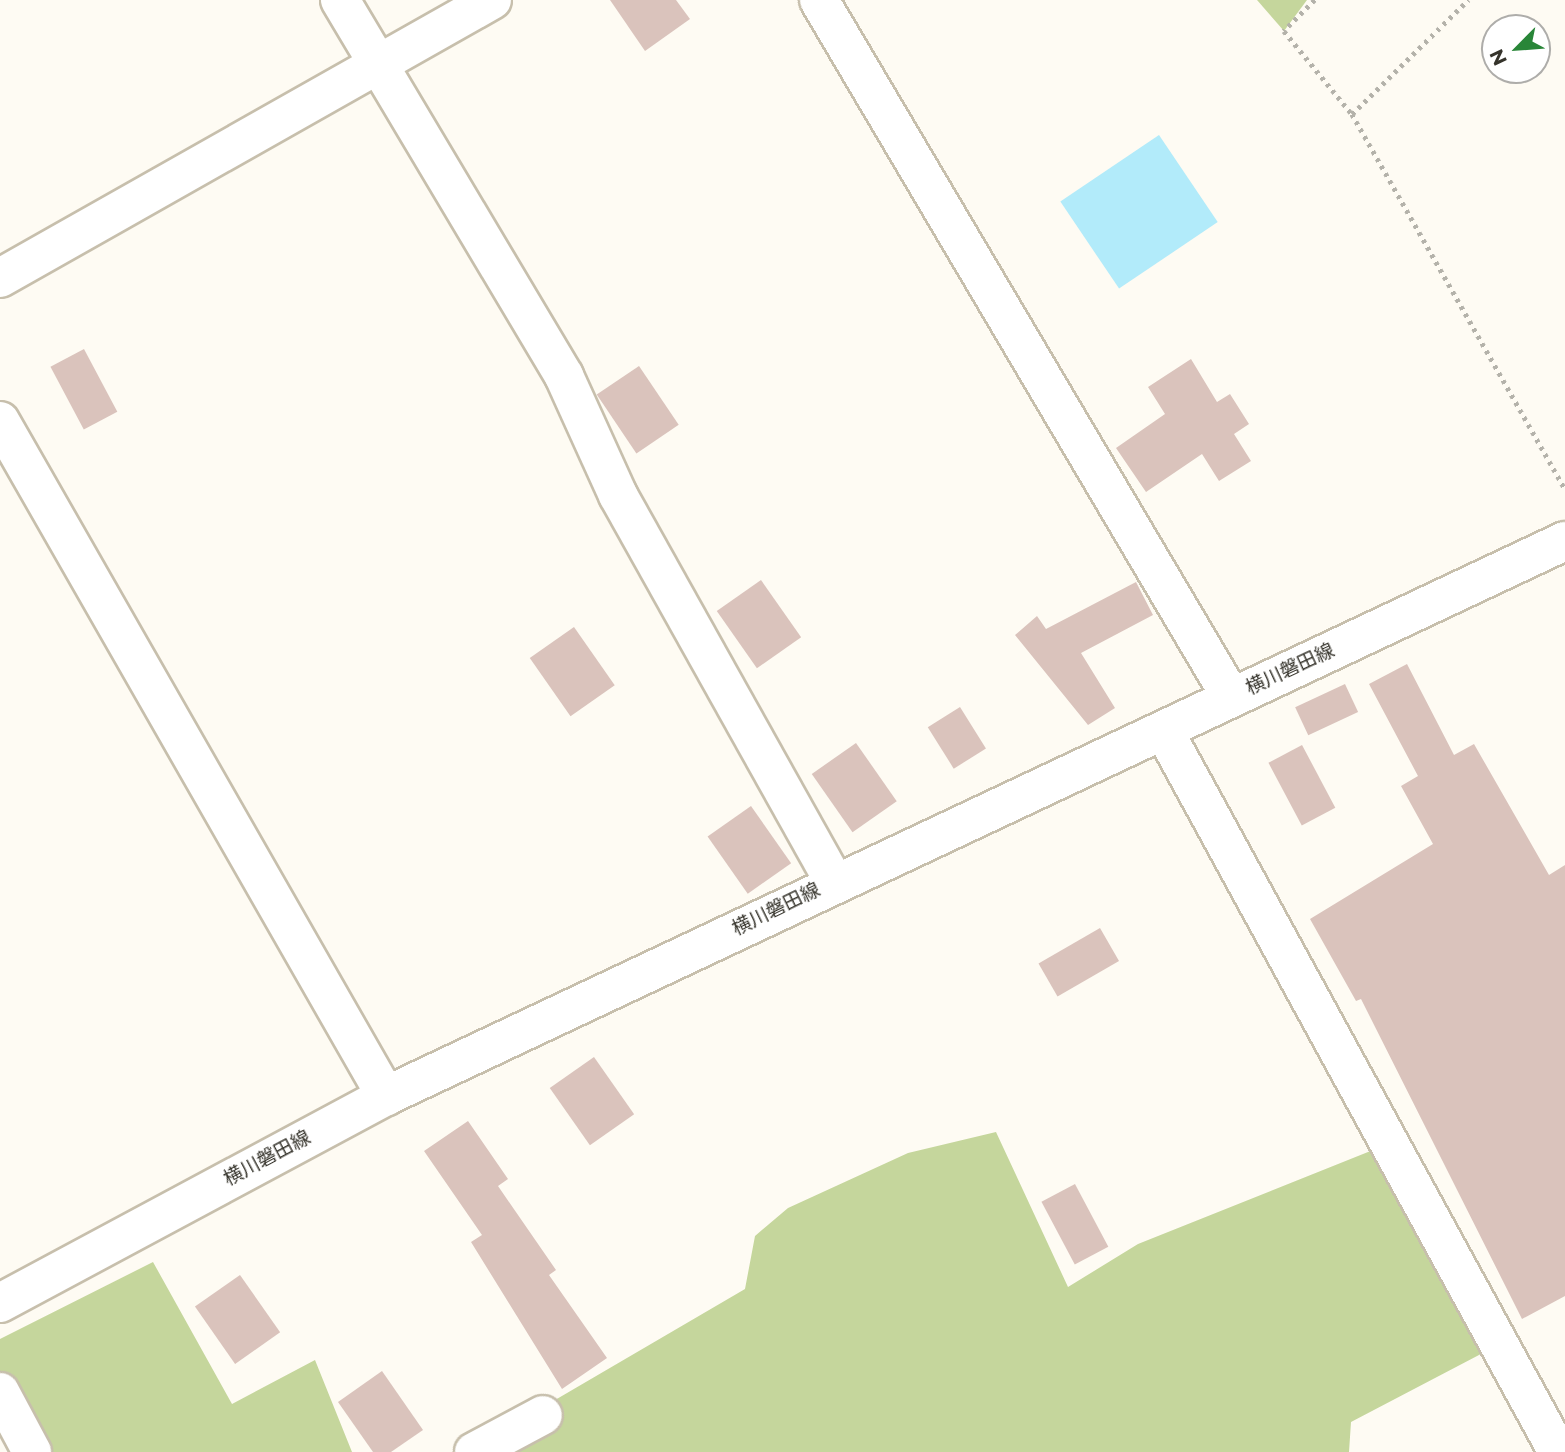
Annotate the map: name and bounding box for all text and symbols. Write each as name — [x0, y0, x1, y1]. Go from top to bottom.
north arrow — [1481, 14, 1551, 84]
text: N — [1485, 45, 1512, 69]
street label: 横川磐田線 — [1242, 639, 1338, 699]
street label: 横川磐田線 — [728, 878, 824, 940]
street label: 横川磐田線 — [220, 1126, 314, 1190]

